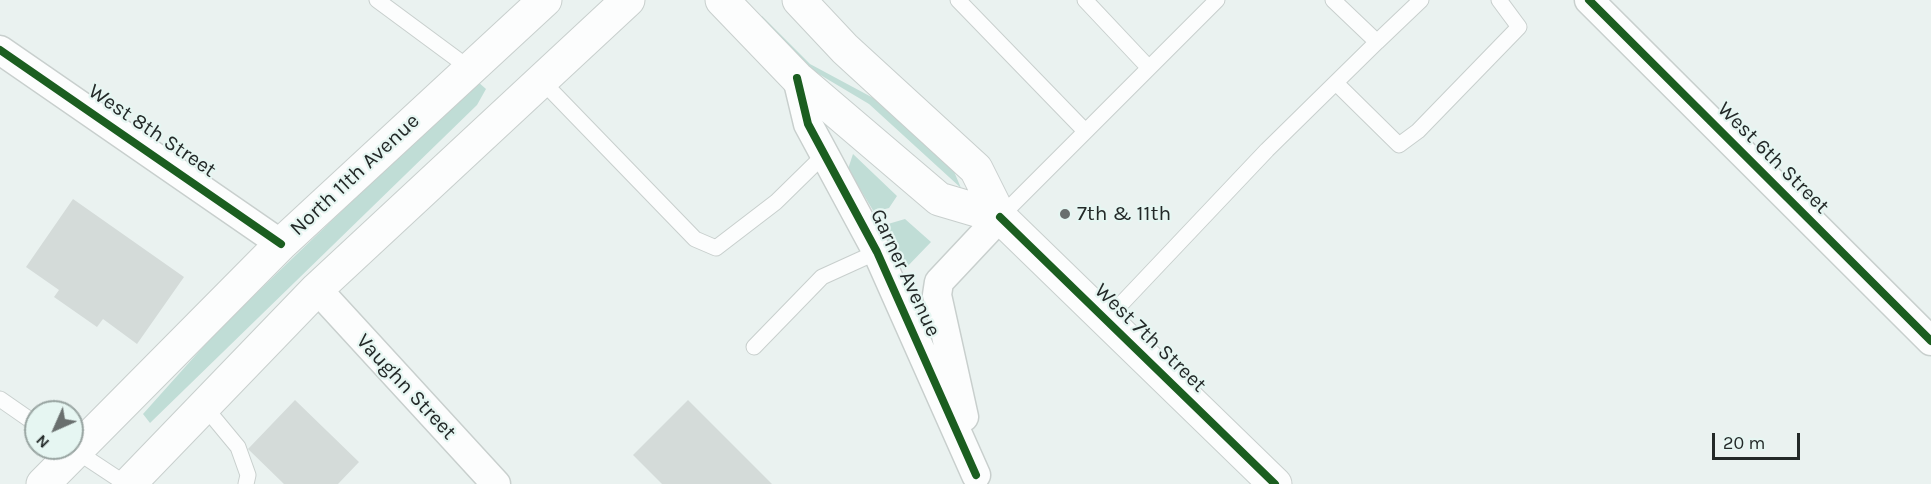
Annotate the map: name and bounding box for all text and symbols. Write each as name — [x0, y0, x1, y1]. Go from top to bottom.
street label: West 8th Street — [83, 79, 221, 183]
street label: West 6th Street — [1712, 97, 1834, 219]
street label: North 11th Avenue — [285, 109, 425, 241]
place label: 7th & 11th — [1077, 201, 1171, 227]
street label: Garner Avenue — [864, 205, 946, 341]
marker: 7th & 11th — [1058, 207, 1072, 221]
street label: West 7th Street — [1089, 278, 1211, 398]
street label: Vaughn Street — [351, 329, 461, 445]
north arrow — [24, 400, 84, 460]
scale bar — [1715, 421, 1804, 459]
text: N — [32, 431, 53, 452]
text: 20 m — [1723, 432, 1765, 454]

